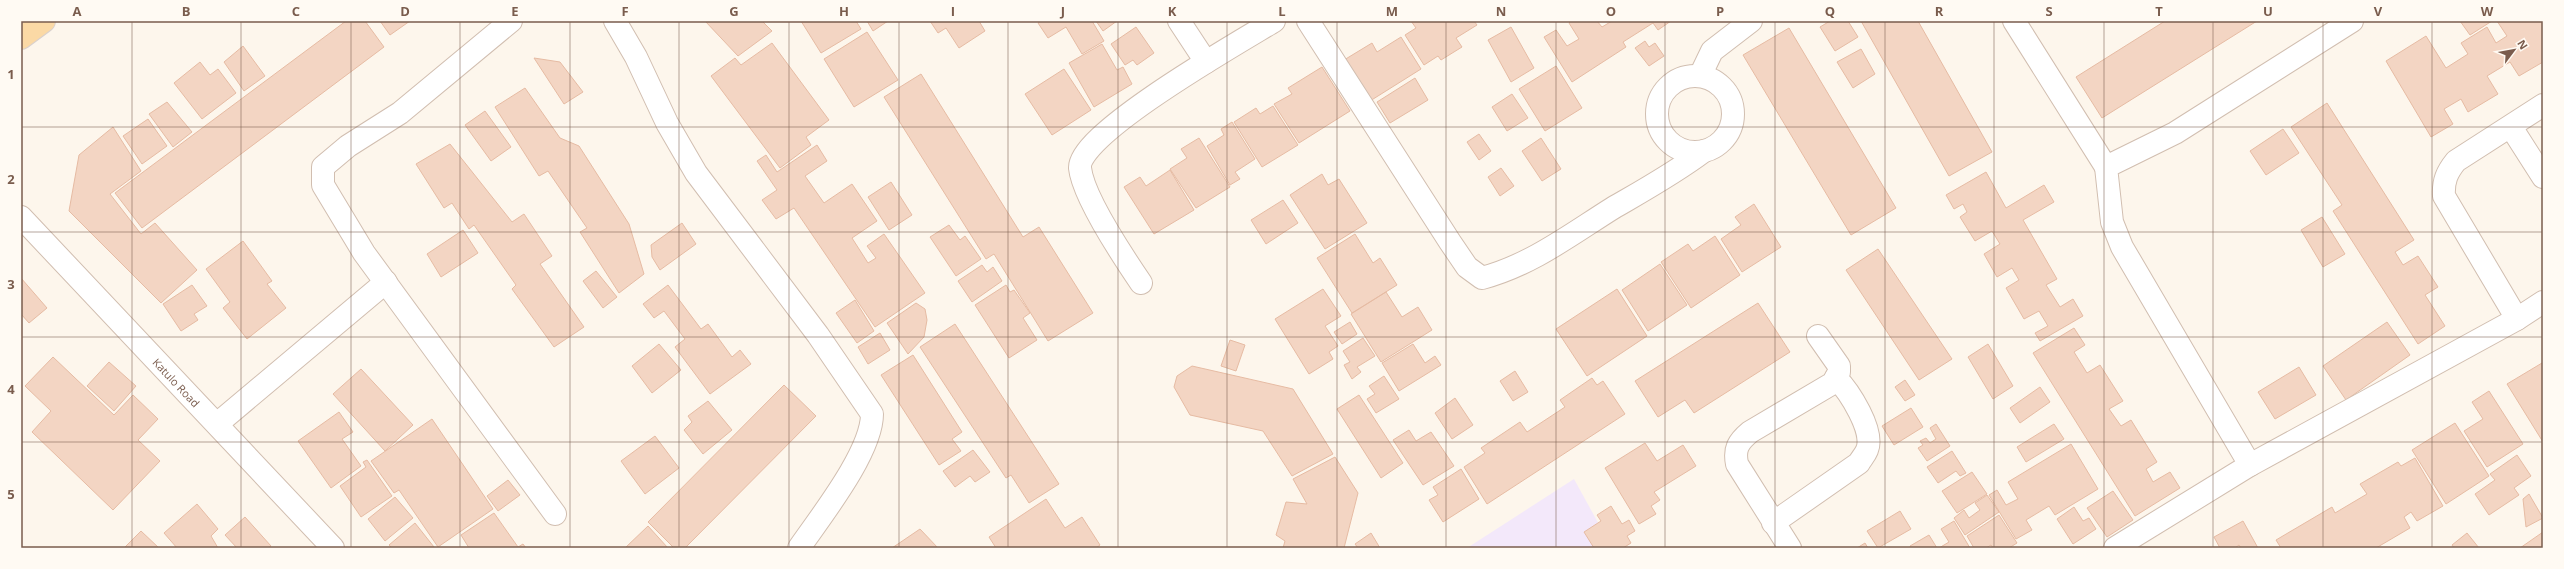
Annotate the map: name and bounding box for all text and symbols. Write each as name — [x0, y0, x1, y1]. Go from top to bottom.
text: A — [73, 2, 82, 20]
text: B — [182, 2, 191, 20]
text: C — [292, 2, 300, 20]
text: D — [400, 2, 410, 20]
text: E — [511, 2, 519, 20]
text: F — [621, 2, 629, 20]
text: G — [729, 2, 739, 20]
text: H — [839, 2, 849, 20]
text: I — [951, 2, 955, 20]
text: J — [1060, 2, 1065, 20]
text: K — [1168, 2, 1177, 20]
text: L — [1278, 2, 1286, 20]
text: M — [1386, 2, 1398, 20]
text: N — [1496, 2, 1506, 20]
text: O — [1606, 2, 1616, 20]
text: P — [1716, 2, 1724, 20]
text: Q — [1825, 2, 1835, 20]
text: R — [1935, 2, 1944, 20]
text: S — [2045, 2, 2053, 20]
text: T — [2155, 2, 2163, 20]
text: U — [2263, 2, 2273, 20]
text: V — [2374, 2, 2383, 20]
text: W — [2481, 2, 2494, 20]
north arrow — [2494, 30, 2534, 70]
text: N — [2514, 37, 2532, 52]
text: 1 — [7, 65, 15, 83]
text: 2 — [7, 170, 15, 188]
text: 3 — [7, 275, 15, 293]
street label: Katulo Road — [150, 354, 203, 410]
text: 4 — [7, 380, 15, 398]
text: 5 — [7, 485, 15, 503]

